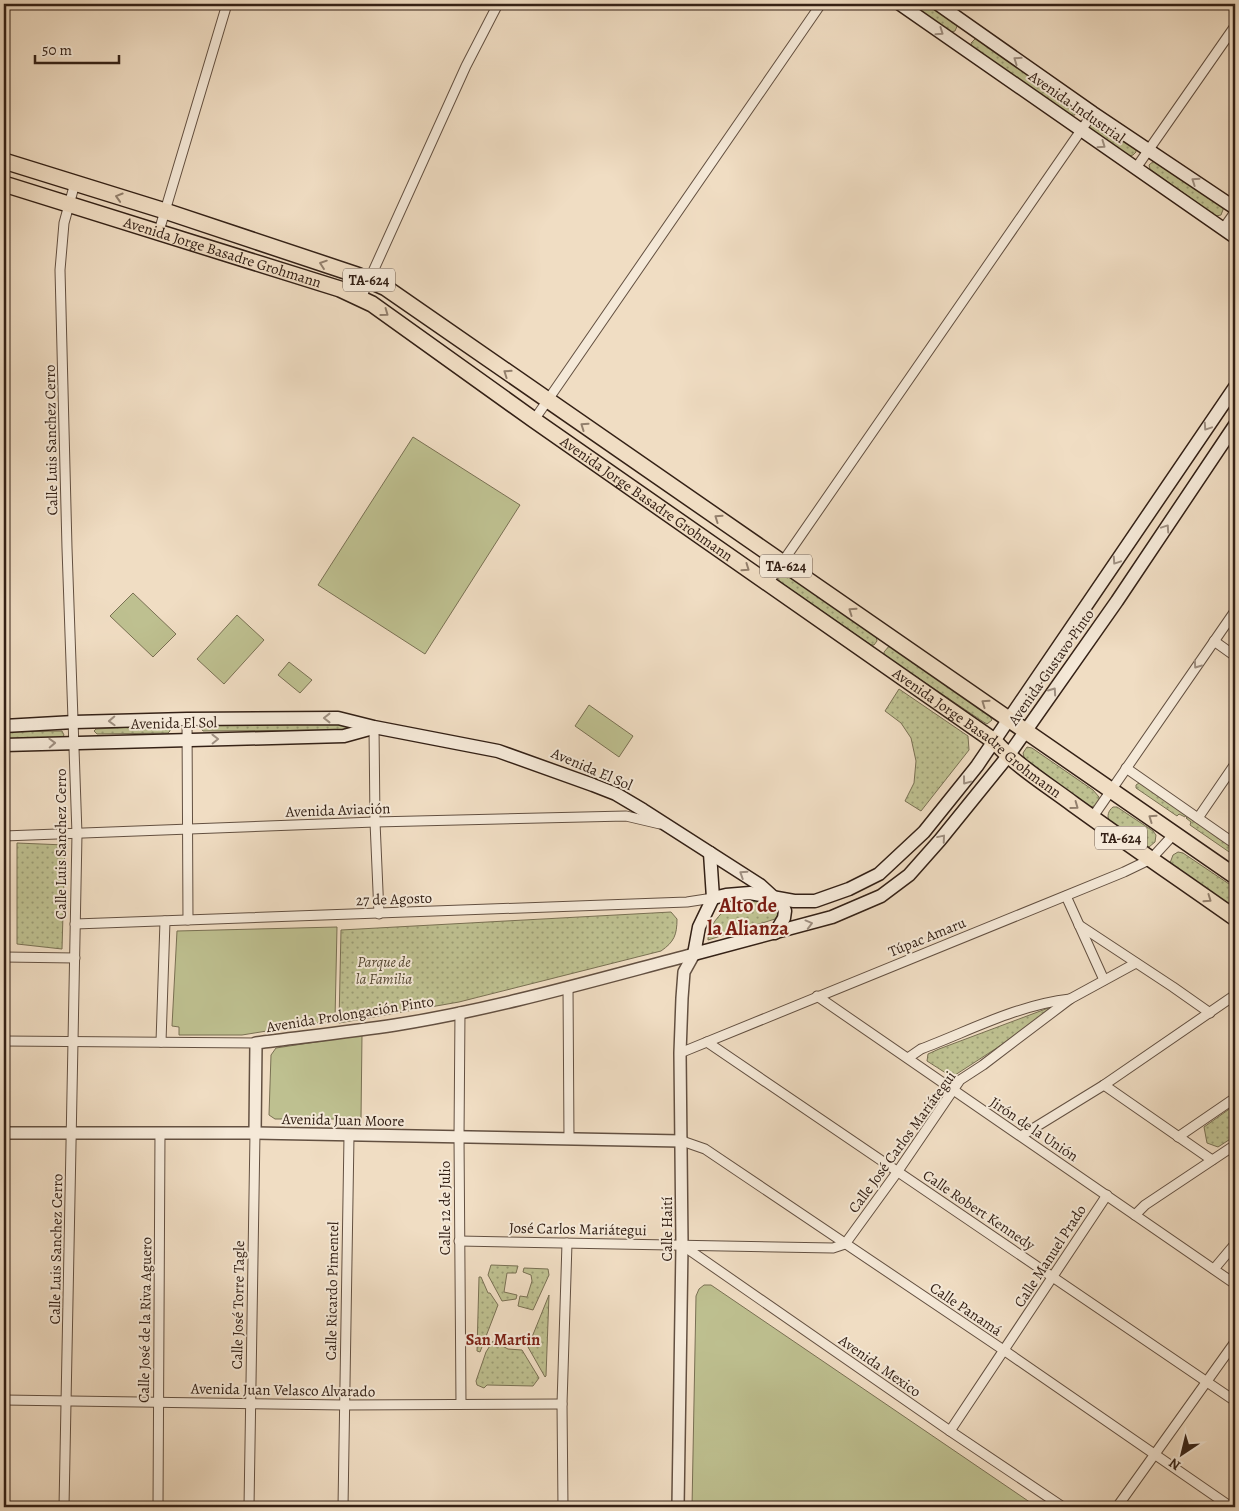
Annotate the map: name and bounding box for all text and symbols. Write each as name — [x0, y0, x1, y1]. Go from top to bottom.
one-way arrow — [935, 26, 944, 35]
scale bar — [35, 32, 119, 64]
text: 50 m — [42, 40, 72, 60]
one-way arrow — [1014, 57, 1023, 66]
street label: Avenida Industrial — [1024, 66, 1129, 148]
one-way arrow — [1097, 139, 1106, 148]
one-way arrow — [1191, 178, 1201, 187]
one-way arrow — [115, 192, 123, 202]
street label: Avenida Jorge Basadre Grohmann — [120, 212, 324, 293]
one-way arrow — [320, 260, 328, 270]
road number: TA-624 — [343, 268, 395, 292]
one-way arrow — [379, 307, 388, 317]
street label: Calle Luis Sanchez Cerro — [40, 364, 62, 516]
one-way arrow — [503, 370, 513, 379]
one-way arrow — [1204, 422, 1214, 431]
one-way arrow — [580, 423, 590, 432]
street label: Avenida Jorge Basadre Grohmann — [556, 431, 737, 566]
one-way arrow — [714, 515, 724, 524]
one-way arrow — [1159, 525, 1169, 534]
road number: TA-624 — [760, 554, 812, 578]
one-way arrow — [1113, 555, 1122, 565]
one-way arrow — [740, 562, 750, 571]
street label: Avenida Gustavo Pinto — [1003, 605, 1099, 730]
one-way arrow — [848, 608, 857, 617]
one-way arrow — [1194, 659, 1203, 669]
street label: Avenida Jorge Basadre Grohmann — [888, 663, 1065, 802]
one-way arrow — [1047, 687, 1056, 697]
one-way arrow — [982, 700, 991, 709]
street label: Avenida El Sol — [130, 712, 218, 734]
one-way arrow — [322, 713, 330, 723]
one-way arrow — [107, 716, 115, 726]
one-way arrow — [211, 733, 219, 744]
one-way arrow — [49, 737, 57, 748]
street label: Avenida El Sol — [547, 743, 636, 795]
street label: Calle Luis Sanchez Cerro — [51, 769, 71, 919]
one-way arrow — [962, 775, 971, 784]
street label: Avenida Aviación — [284, 798, 391, 822]
one-way arrow — [1069, 800, 1078, 808]
one-way arrow — [1148, 815, 1158, 824]
road number: TA-624 — [1095, 826, 1147, 850]
one-way arrow — [936, 834, 945, 843]
one-way arrow — [739, 871, 748, 880]
street label: 27 de Agosto — [356, 888, 432, 910]
district label: Alto de la Alianza — [707, 892, 789, 942]
one-way arrow — [1202, 893, 1212, 902]
street label: Túpac Amaru — [885, 912, 970, 962]
one-way arrow — [804, 919, 812, 929]
park label: Parque de la Familia — [356, 952, 412, 989]
street label: Avenida Prolongación Pinto — [264, 991, 435, 1037]
street label: Calle José Carlos Mariátegui — [844, 1067, 960, 1217]
street label: Jirón de la Unión — [986, 1092, 1082, 1166]
street label: Avenida Juan Moore — [281, 1109, 405, 1131]
street label: Calle 12 de Julio — [435, 1161, 455, 1255]
street label: Calle Robert Kennedy — [919, 1165, 1039, 1255]
street label: Calle Luis Sanchez Cerro — [45, 1173, 67, 1325]
street label: Calle Haití — [657, 1197, 677, 1261]
street label: Calle Manuel Prado — [1009, 1201, 1091, 1311]
street label: José Carlos Mariátegui — [509, 1218, 647, 1240]
street label: Calle Ricardo Pimentel — [321, 1221, 343, 1361]
street label: Calle José de la Riva Aguero — [134, 1237, 156, 1403]
street label: Calle José Torre Tagle — [227, 1240, 249, 1370]
street label: Calle Panamá — [926, 1277, 1006, 1341]
district label: San Martin — [466, 1329, 540, 1351]
street label: Avenida Mexico — [834, 1330, 925, 1402]
street label: Avenida Juan Velasco Alvarado — [190, 1378, 375, 1402]
north arrow — [1156, 1428, 1206, 1478]
text: N — [1165, 1454, 1184, 1475]

